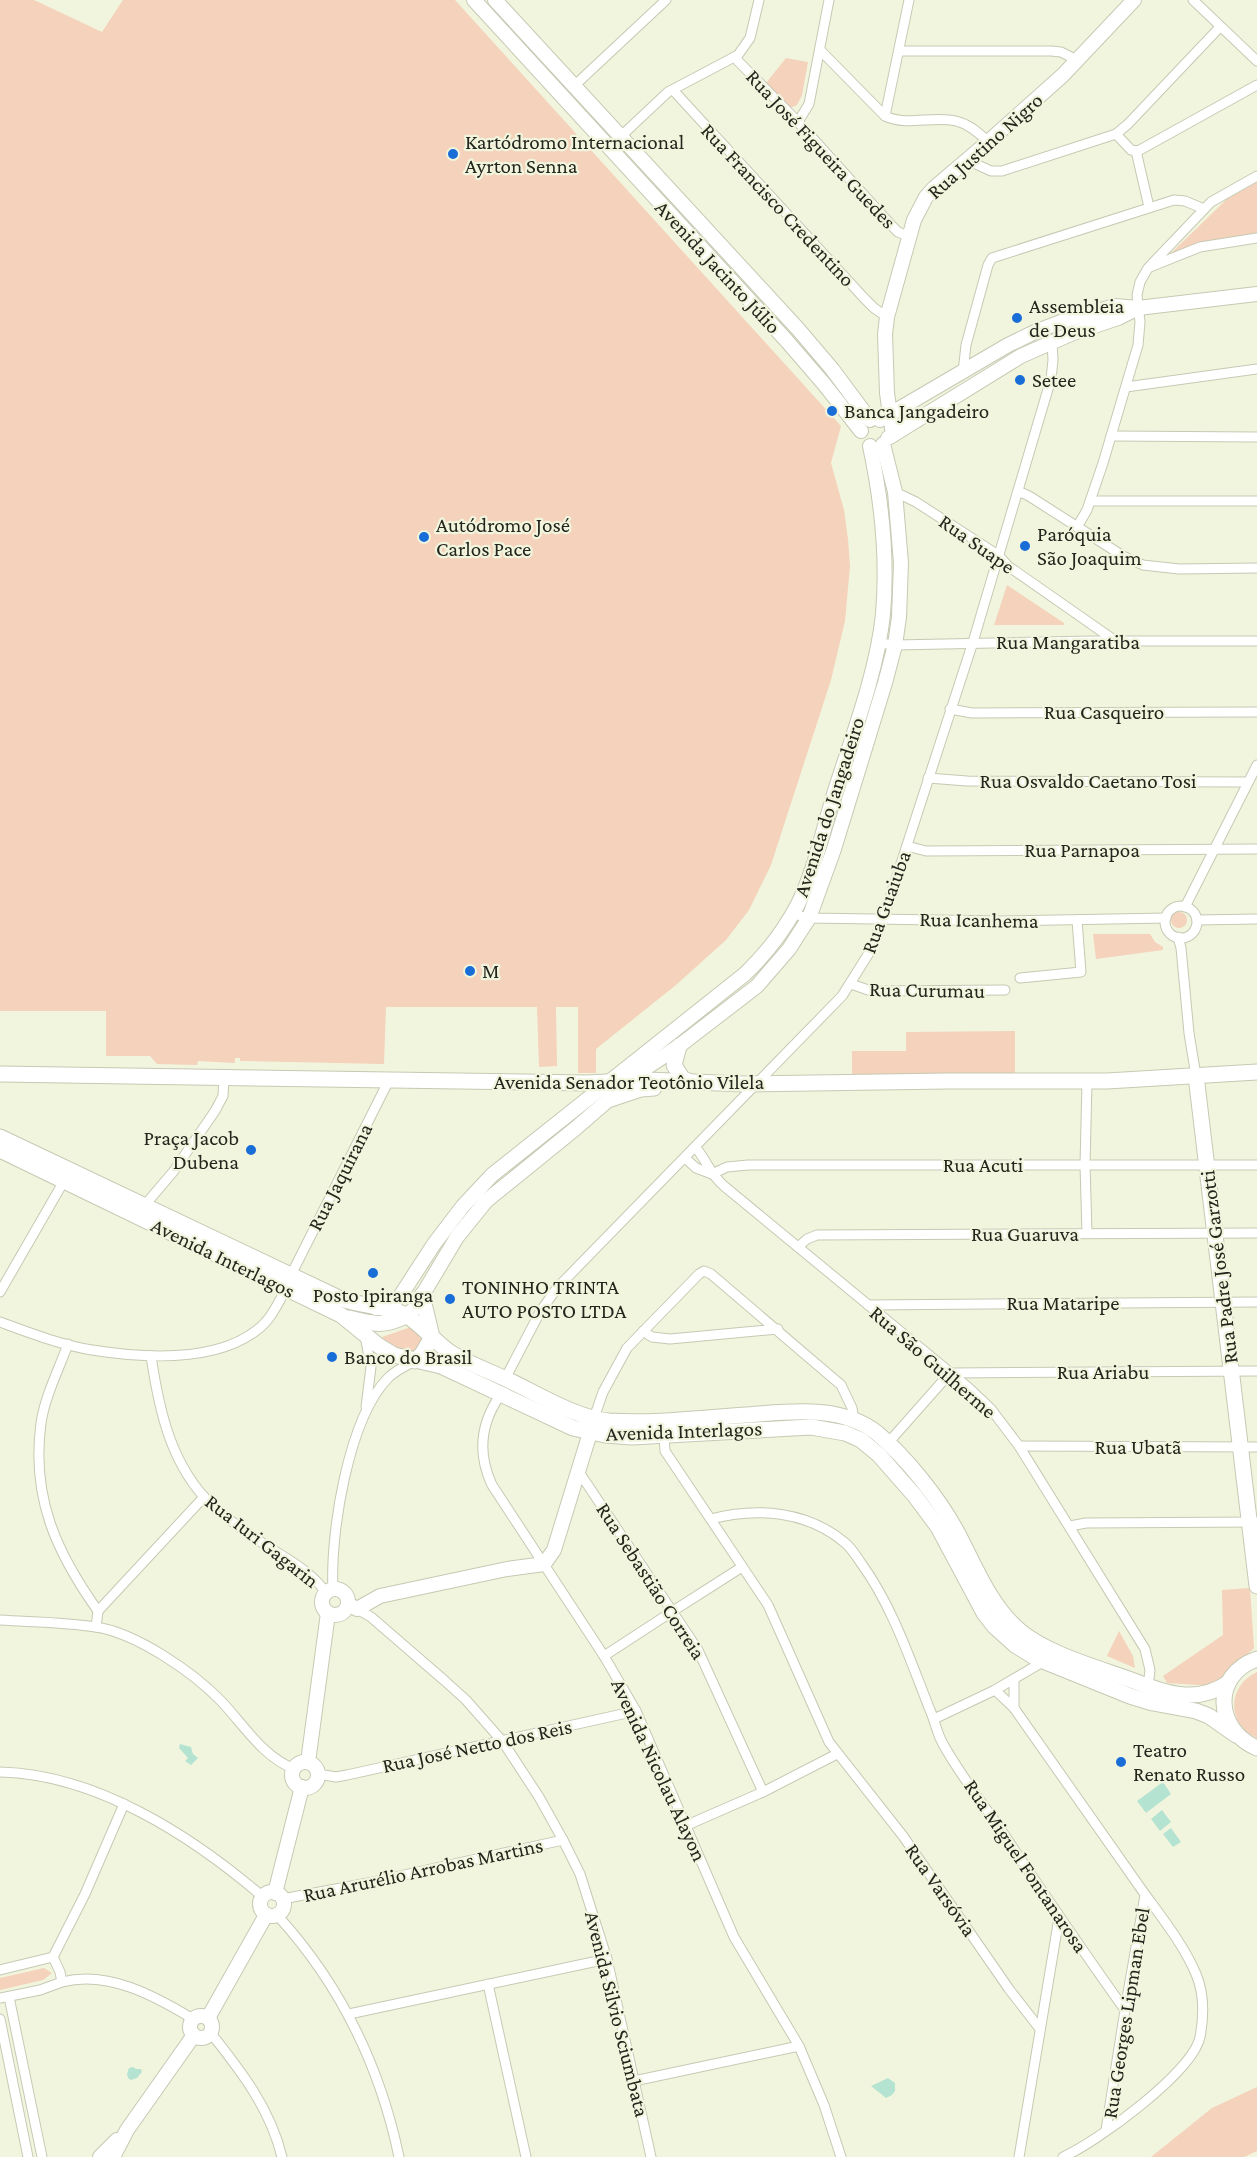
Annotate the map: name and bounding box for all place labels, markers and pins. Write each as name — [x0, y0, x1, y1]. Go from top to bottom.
place label: Kartódromo Internacional Ayrton Senna — [465, 130, 684, 178]
marker: Kartódromo Internacional Ayrton Senna — [446, 147, 460, 161]
place label: Assembleia de Deus — [1029, 294, 1125, 342]
marker: Assembleia de Deus — [1010, 311, 1024, 325]
place label: Setee — [1032, 368, 1076, 392]
marker: Setee — [1013, 373, 1027, 387]
place label: Banca Jangadeiro — [844, 399, 989, 423]
marker: Banca Jangadeiro — [825, 404, 839, 418]
place label: Autódromo José Carlos Pace — [436, 513, 570, 561]
place label: Paróquia São Joaquim — [1037, 522, 1142, 570]
marker: Autódromo José Carlos Pace — [417, 530, 431, 544]
marker: Paróquia São Joaquim — [1018, 539, 1032, 553]
place label: M — [482, 959, 499, 983]
marker: M — [463, 964, 477, 978]
place label: Praça Jacob Dubena — [144, 1126, 239, 1174]
marker: Praça Jacob Dubena — [244, 1143, 258, 1157]
marker: Posto Ipiranga — [366, 1266, 380, 1280]
place label: TONINHO TRINTA AUTO POSTO LTDA — [462, 1275, 627, 1323]
place label: Posto Ipiranga — [313, 1283, 434, 1307]
marker: TONINHO TRINTA AUTO POSTO LTDA — [443, 1292, 457, 1306]
place label: Banco do Brasil — [344, 1345, 472, 1369]
marker: Banco do Brasil — [325, 1350, 339, 1364]
place label: Teatro Renato Russo — [1133, 1738, 1245, 1786]
marker: Teatro Renato Russo — [1114, 1755, 1128, 1769]

